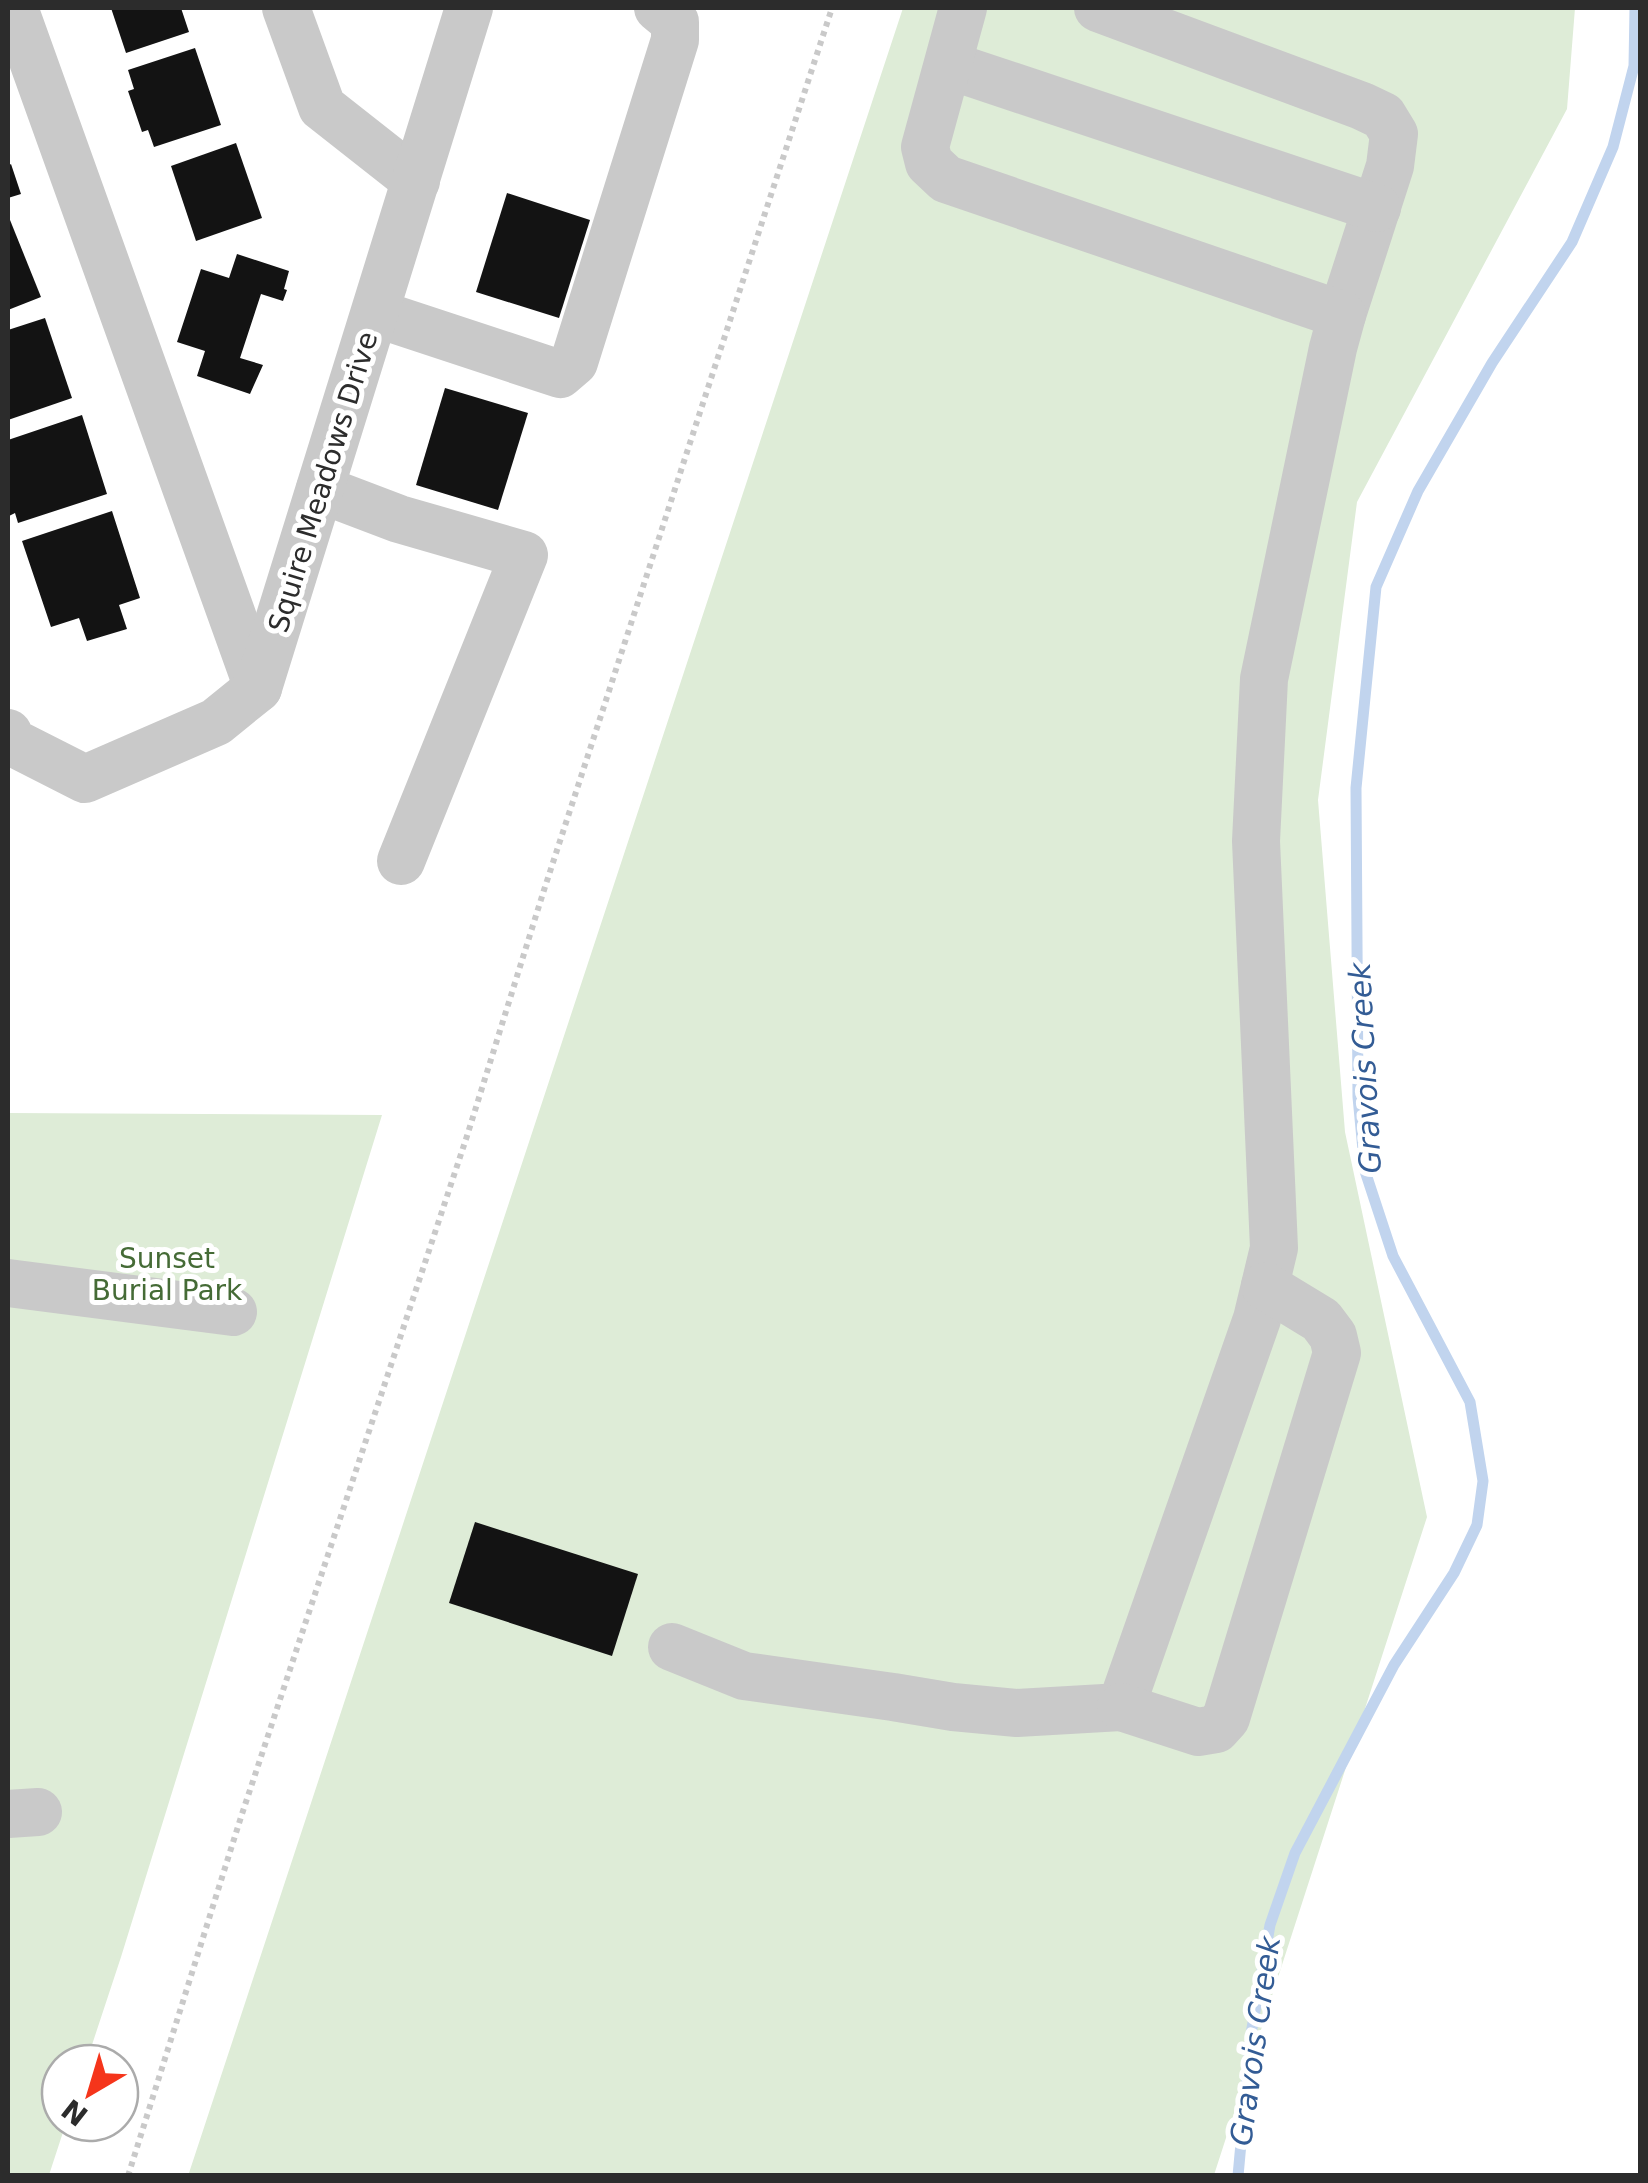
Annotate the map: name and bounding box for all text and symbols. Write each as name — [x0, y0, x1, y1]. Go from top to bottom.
street label: Squire Meadows Drive — [262, 328, 384, 636]
water label: Gravois Creek — [1342, 960, 1388, 1174]
park label: Sunset Burial Park — [92, 1242, 243, 1307]
water label: Gravois Creek — [1223, 1932, 1287, 2148]
north arrow — [40, 2043, 140, 2143]
text: N — [56, 2092, 94, 2133]

